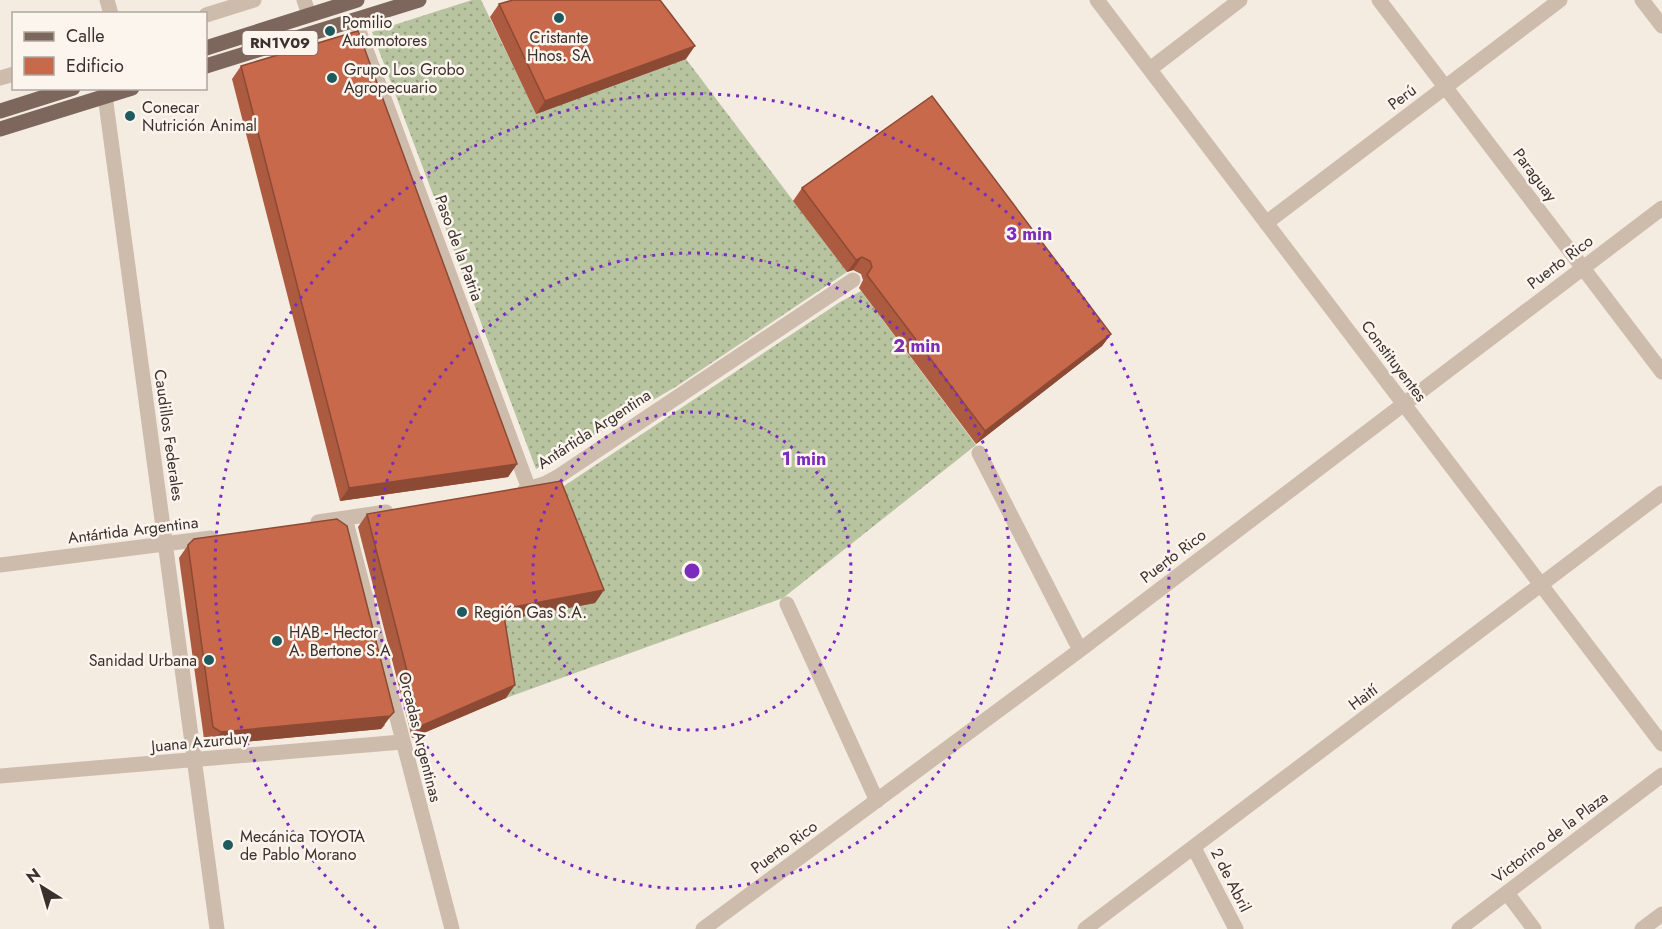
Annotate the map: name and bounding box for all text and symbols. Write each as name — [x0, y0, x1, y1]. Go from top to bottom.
place label: Pomilio Automotores — [342, 11, 427, 52]
marker: Cristante Hnos. SA — [552, 11, 566, 25]
legend — [12, 12, 207, 90]
text: Calle — [66, 23, 105, 49]
marker: Pomilio Automotores — [323, 24, 337, 38]
place label: Cristante Hnos. SA — [527, 26, 591, 67]
road number: RN1V09 — [242, 31, 318, 55]
text: Edificio — [66, 53, 124, 79]
place label: Grupo Los Grobo Agropecuario — [344, 58, 465, 99]
marker: Grupo Los Grobo Agropecuario — [325, 71, 339, 85]
street label: Perú — [1383, 79, 1421, 115]
place label: Conecar Nutrición Animal — [142, 96, 257, 137]
marker: Conecar Nutrición Animal — [123, 109, 137, 123]
street label: Paraguay — [1507, 144, 1563, 207]
street label: Paso de la Patria — [429, 192, 489, 304]
text: 3 min — [1006, 221, 1052, 247]
street label: Puerto Rico — [1522, 229, 1598, 294]
street label: Constituyentes — [1356, 315, 1432, 407]
text: 2 min — [893, 333, 941, 359]
street label: Caudillos Federales — [148, 368, 190, 502]
street label: Antártida Argentina — [533, 384, 655, 474]
text: 1 min — [782, 446, 826, 472]
street label: Antártida Argentina — [66, 511, 200, 549]
street label: Puerto Rico — [1135, 523, 1211, 588]
centre of rings — [682, 561, 702, 581]
place label: Región Gas S.A. — [474, 601, 587, 624]
marker: Región Gas S.A. — [455, 605, 469, 619]
place label: HAB - Hector A. Bertone S.A — [289, 621, 391, 662]
marker: HAB - Hector A. Bertone S.A — [270, 634, 284, 648]
place label: Sanidad Urbana — [89, 649, 197, 672]
marker: Sanidad Urbana — [202, 653, 216, 667]
street label: Orcadas Argentinas — [393, 669, 447, 805]
street label: Haití — [1344, 678, 1383, 716]
street label: Juana Azurduy — [148, 726, 251, 758]
street label: Victorino de la Plaza — [1487, 786, 1613, 888]
street label: Puerto Rico — [746, 815, 822, 879]
place label: Mecánica TOYOTA de Pablo Morano — [240, 825, 365, 866]
marker: Mecánica TOYOTA de Pablo Morano — [221, 838, 235, 852]
street label: 2 de Abril — [1205, 844, 1257, 916]
north arrow — [12, 857, 72, 917]
text: N — [21, 862, 45, 888]

